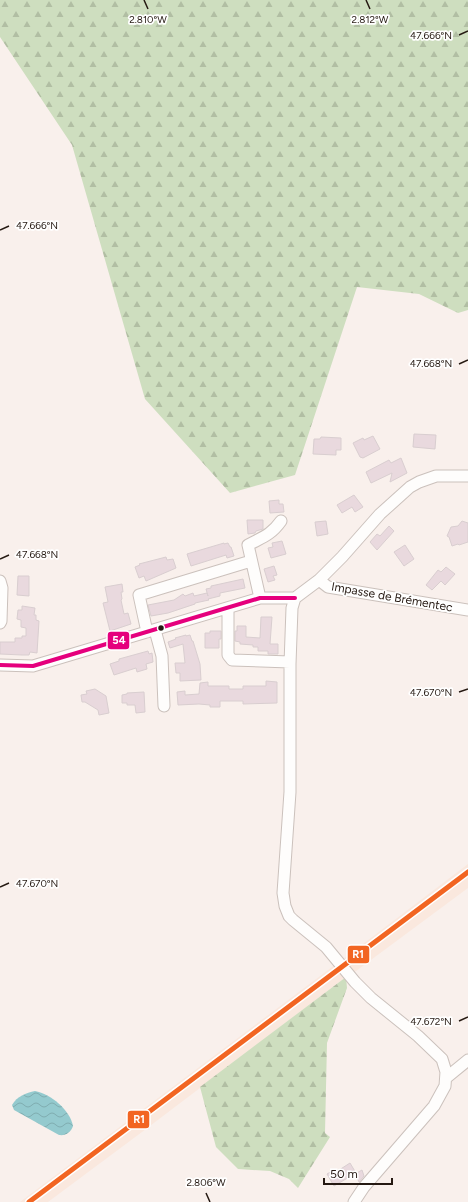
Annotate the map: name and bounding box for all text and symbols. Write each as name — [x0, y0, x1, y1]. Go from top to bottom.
text: 2.810°W — [129, 13, 167, 26]
text: 2.812°W — [352, 13, 389, 26]
text: 47.666°N — [410, 29, 452, 42]
text: 47.666°N — [16, 219, 58, 232]
text: 47.668°N — [410, 357, 452, 370]
text: 47.668°N — [16, 548, 58, 561]
street label: Impasse de Brémentec — [330, 579, 454, 615]
unlabelled marker — [156, 623, 166, 633]
line badge: 54 — [107, 631, 130, 650]
text: 54 — [112, 634, 126, 647]
text: 47.670°N — [410, 686, 452, 699]
text: 47.670°N — [16, 877, 58, 890]
line badge: R1 — [347, 945, 370, 964]
text: R1 — [352, 948, 364, 961]
text: 47.672°N — [410, 1015, 452, 1028]
line badge: R1 — [127, 1110, 150, 1129]
text: R1 — [133, 1113, 145, 1126]
scale bar — [324, 1160, 392, 1186]
text: 50 m — [330, 1167, 358, 1181]
text: 2.806°W — [186, 1176, 226, 1189]

